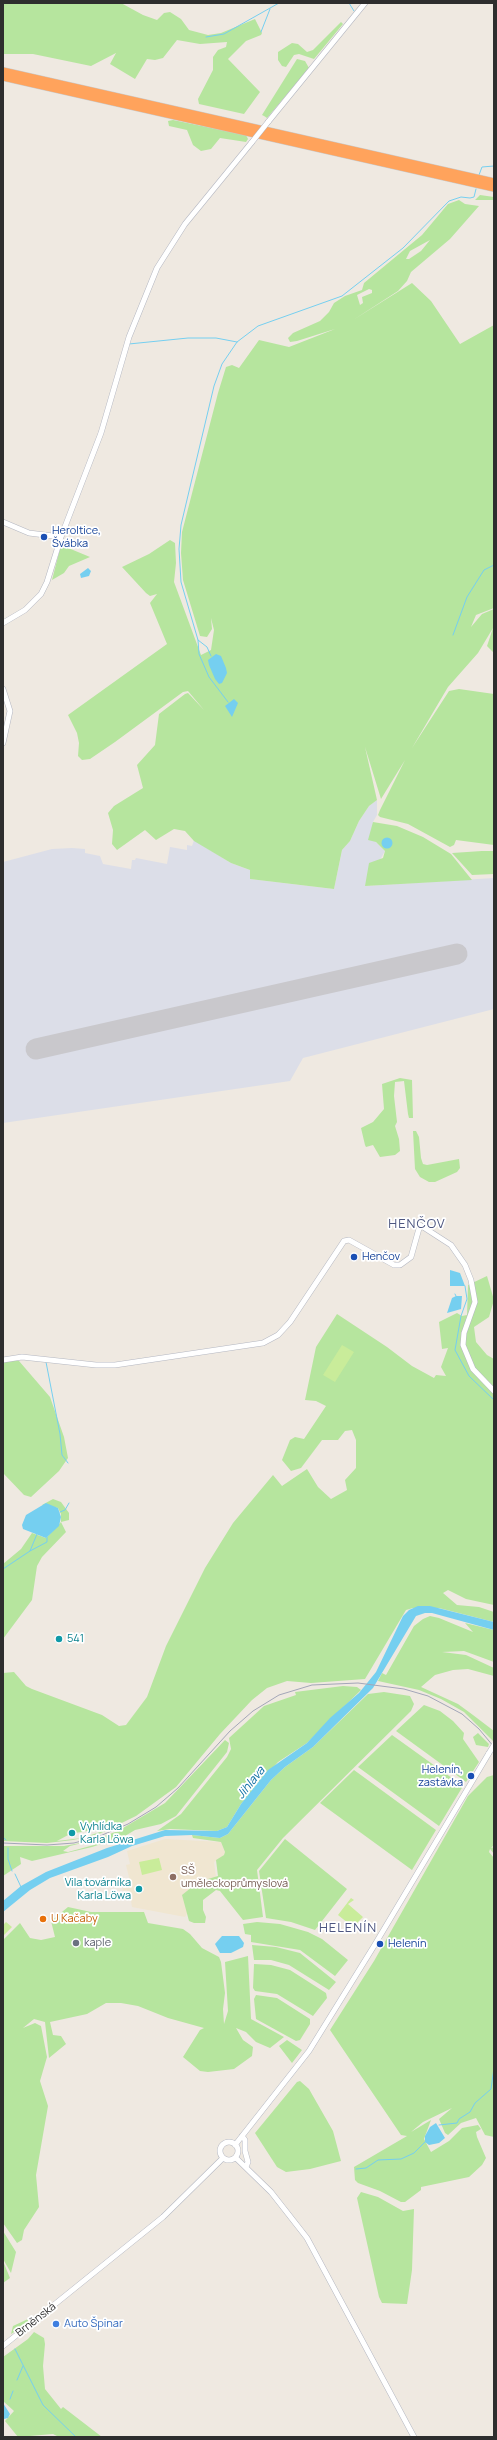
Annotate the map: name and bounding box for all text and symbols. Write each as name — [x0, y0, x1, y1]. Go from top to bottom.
place label: Heroltice, Švábka — [52, 524, 101, 550]
marker: Heroltice, Švábka — [39, 532, 49, 542]
district label: HENČOV — [388, 1216, 446, 1232]
place label: Henčov — [362, 1250, 400, 1264]
marker: Henčov — [349, 1252, 359, 1262]
place label: 541 — [67, 1632, 84, 1646]
marker: 541 — [54, 1634, 64, 1644]
place label: Helenín, zastávka — [418, 1763, 463, 1789]
water label: Jihlava — [234, 1764, 268, 1802]
marker: Helenín, zastávka — [466, 1771, 476, 1781]
place label: Vyhlídka Karla Löwa — [80, 1820, 134, 1846]
marker: Vyhlídka Karla Löwa — [67, 1828, 77, 1838]
place label: SŠ uměleckoprůmyslová — [181, 1864, 288, 1890]
marker: SŠ uměleckoprůmyslová — [168, 1872, 178, 1882]
place label: Vila továrníka Karla Löwa — [65, 1876, 131, 1902]
marker: Vila továrníka Karla Löwa — [134, 1884, 144, 1894]
place label: U Kačaby — [51, 1912, 98, 1926]
marker: U Kačaby — [38, 1914, 48, 1924]
district label: HELENÍN — [319, 1920, 377, 1936]
place label: kaple — [84, 1936, 111, 1950]
place label: Helenín — [388, 1937, 426, 1951]
marker: kaple — [71, 1938, 81, 1948]
marker: Helenín — [375, 1939, 385, 1949]
street label: Brněnská — [13, 2300, 59, 2340]
place label: Auto Špinar — [64, 2317, 123, 2331]
marker: Auto Špinar — [51, 2319, 61, 2329]

